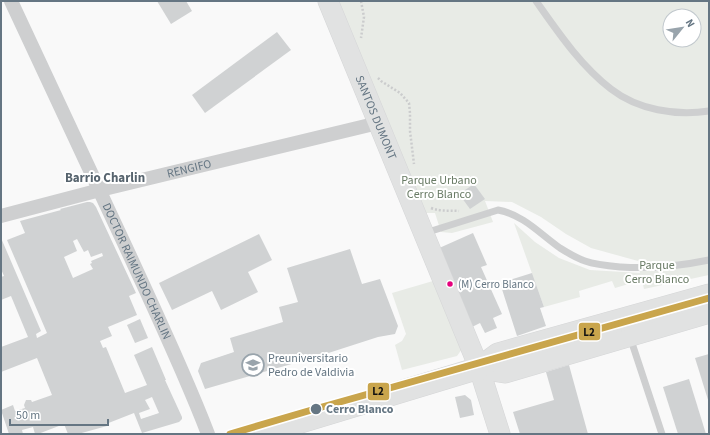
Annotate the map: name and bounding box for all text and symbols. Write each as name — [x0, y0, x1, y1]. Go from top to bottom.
north arrow — [662, 8, 702, 48]
text: N — [682, 16, 699, 30]
street label: SANTOS DUMONT — [351, 73, 401, 163]
street label: RENGIFO — [165, 155, 213, 183]
district label: Barrio Charlin — [65, 169, 145, 187]
park label: Parque Urbano Cerro Blanco — [401, 172, 477, 203]
street label: DOCTOR RAIMUNDO CHARLIN — [98, 200, 175, 342]
park label: Parque Cerro Blanco — [625, 257, 689, 288]
place label: (M) Cerro Blanco — [458, 277, 534, 292]
marker: (M) Cerro Blanco — [445, 279, 455, 289]
line badge: L2 — [578, 322, 601, 341]
text: L2 — [583, 325, 595, 340]
place label: Preuniversitario Pedro de Valdivia — [268, 350, 354, 381]
school or university icon: Preuniversitario Pedro de Valdivia — [240, 352, 266, 378]
line badge: L2 — [367, 382, 390, 401]
text: L2 — [372, 384, 384, 399]
scale bar — [10, 401, 108, 427]
place label: Cerro Blanco — [326, 401, 394, 418]
marker: Cerro Blanco — [309, 402, 323, 416]
text: 50 m — [16, 407, 40, 424]

